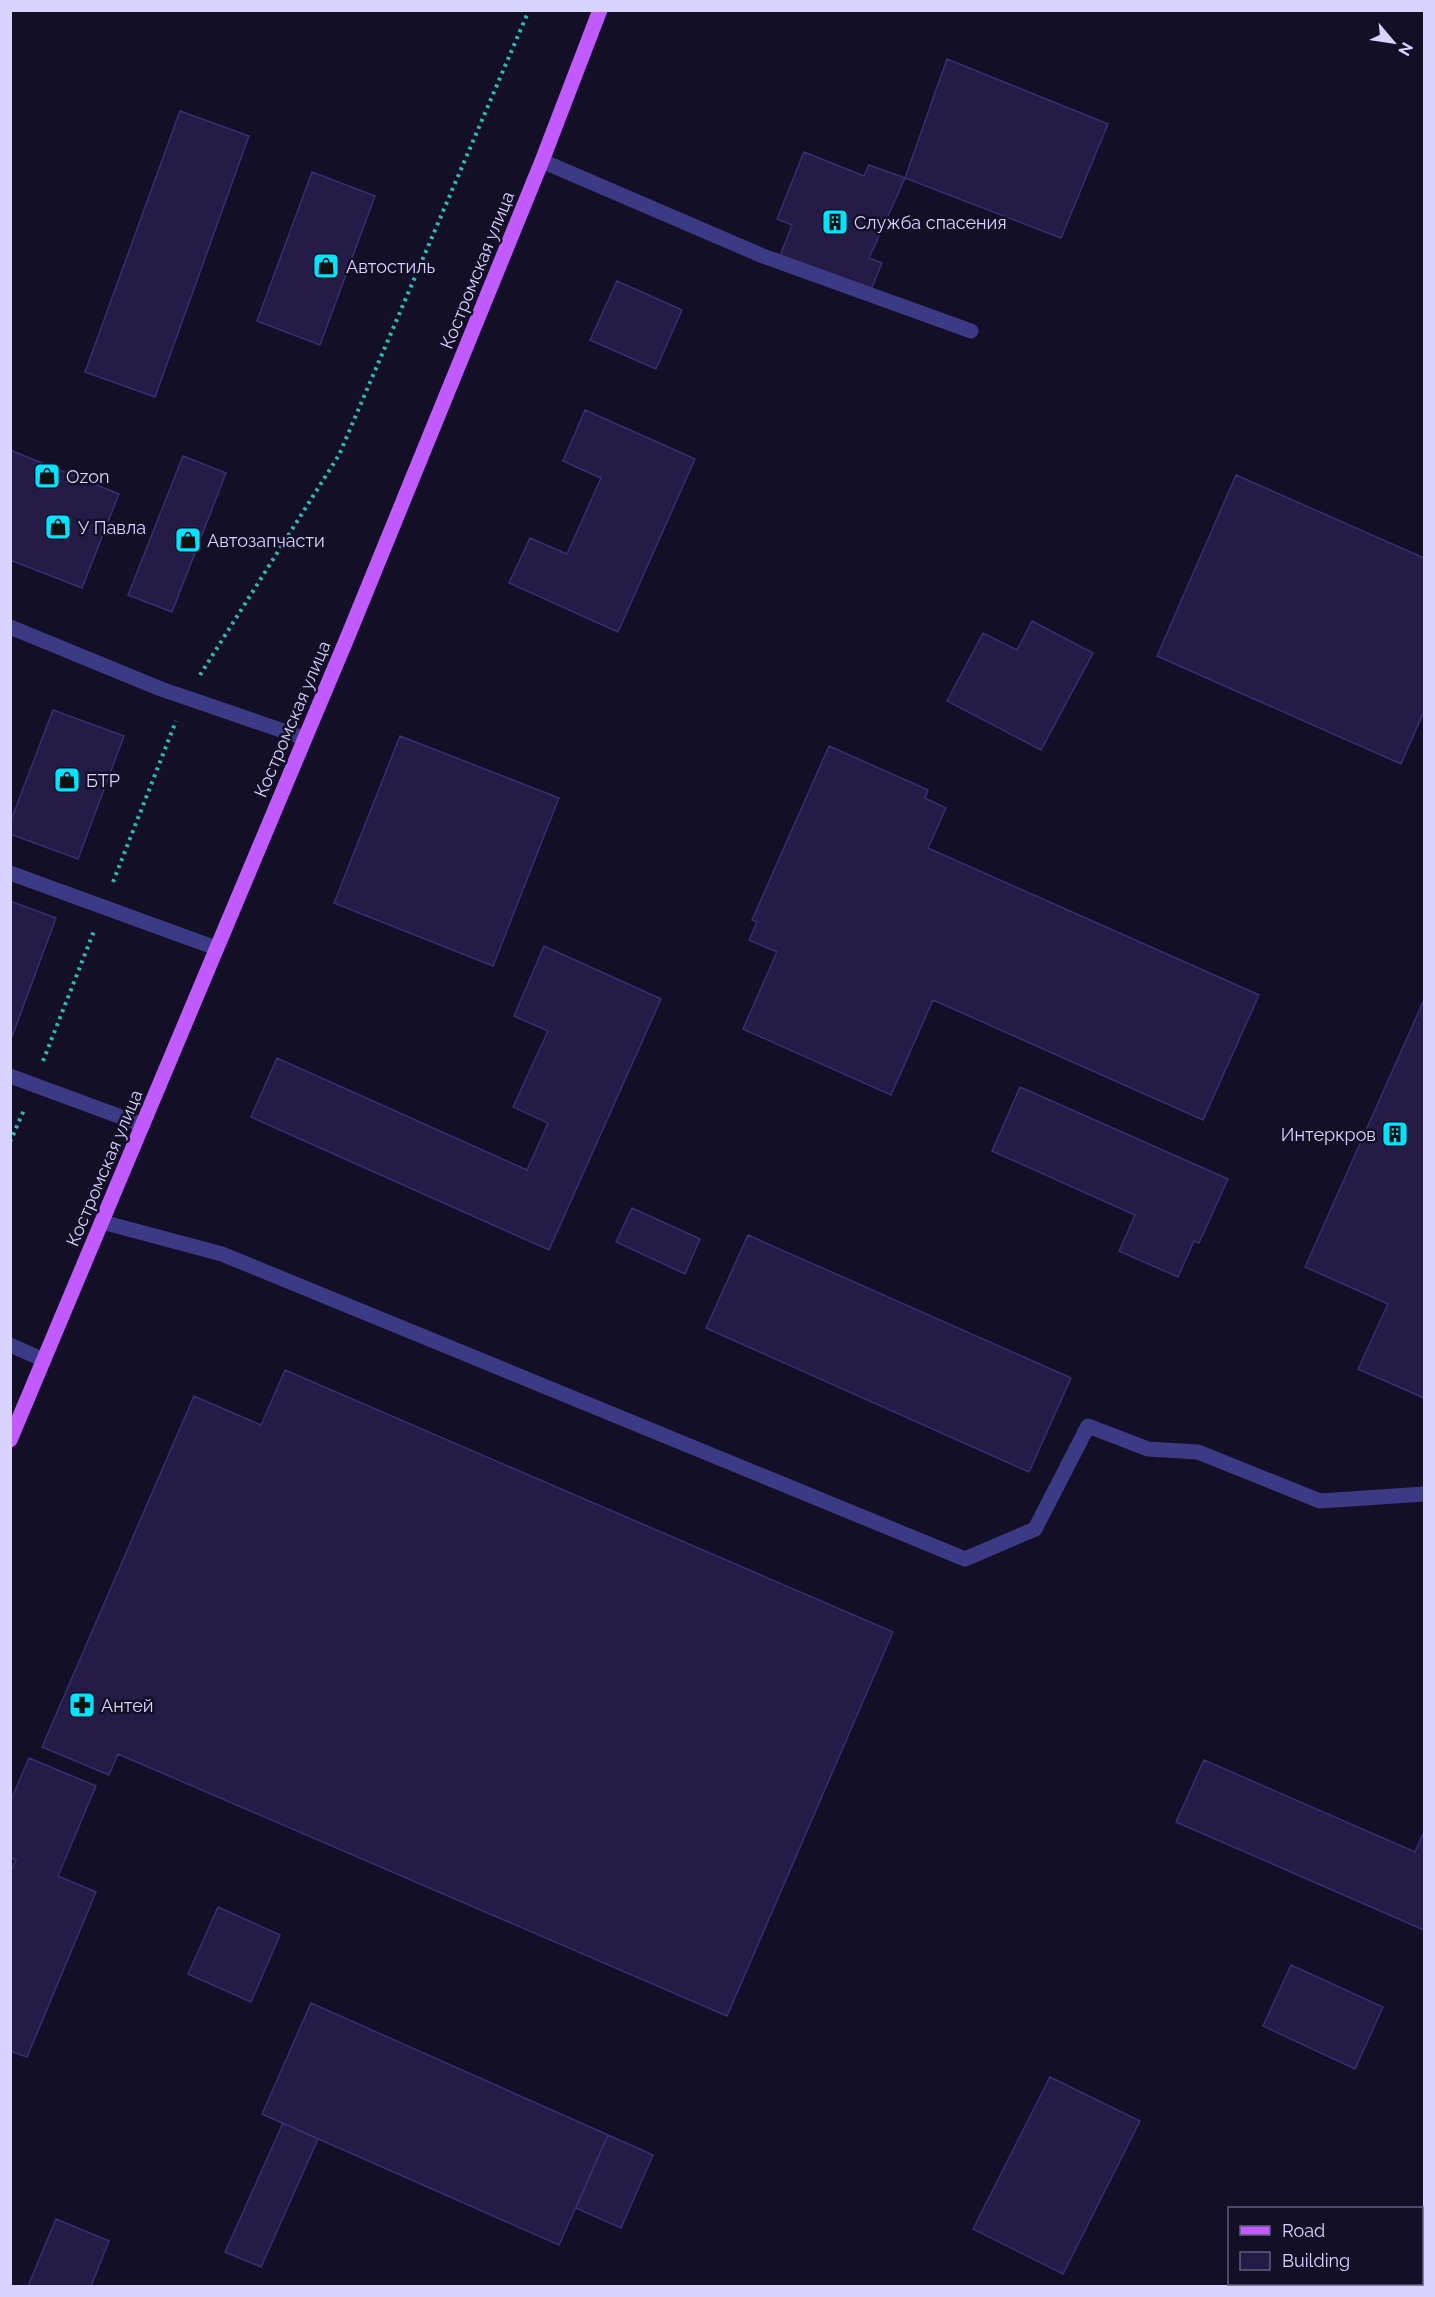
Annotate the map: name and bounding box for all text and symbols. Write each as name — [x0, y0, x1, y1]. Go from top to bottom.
north arrow — [1363, 12, 1423, 72]
text: N — [1394, 39, 1417, 59]
street label: Костромская улица — [436, 188, 518, 352]
building icon: Служба спасения — [820, 207, 850, 237]
place label: Служба спасения — [854, 212, 1007, 233]
shop icon: Автостиль — [311, 251, 341, 281]
place label: Автостиль — [346, 256, 435, 277]
shop icon: Ozon — [32, 461, 62, 491]
place label: Ozon — [66, 466, 109, 487]
shop icon: У Павла — [43, 512, 73, 542]
place label: У Павла — [78, 517, 146, 538]
shop icon: Автозапчасти — [173, 525, 203, 555]
place label: Автозапчасти — [207, 530, 325, 551]
street label: Костромская улица — [250, 638, 334, 800]
shop icon: БТР — [52, 765, 82, 795]
place label: БТР — [86, 770, 120, 791]
street label: Костромская улица — [62, 1087, 146, 1249]
building icon: Интеркров — [1380, 1119, 1410, 1149]
place label: Интеркров — [1281, 1124, 1376, 1145]
pharmacy icon: Антей — [67, 1690, 97, 1720]
place label: Антей — [101, 1695, 154, 1716]
legend — [1228, 2207, 1423, 2285]
text: Road — [1282, 2220, 1325, 2241]
text: Building — [1282, 2250, 1350, 2271]

